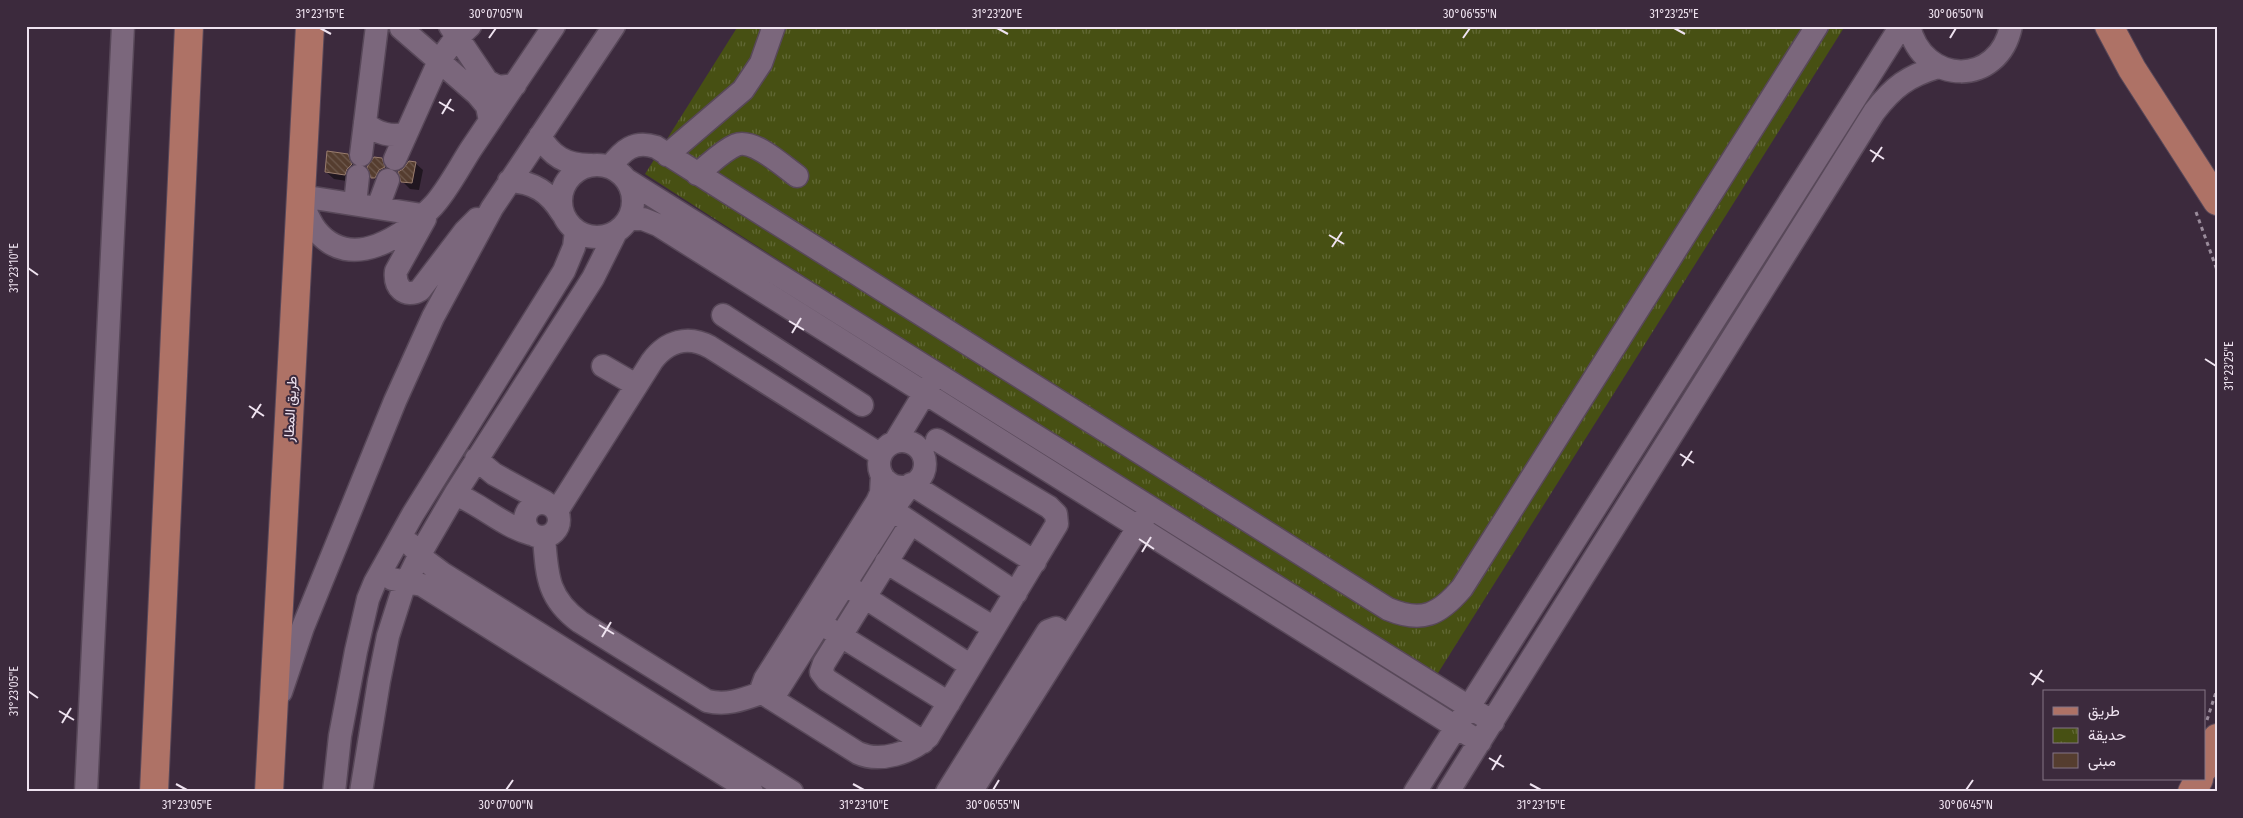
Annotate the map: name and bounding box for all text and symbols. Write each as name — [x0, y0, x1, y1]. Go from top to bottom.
text: 31°23'15"E — [296, 7, 345, 21]
text: 30°07'05"N — [469, 7, 523, 21]
text: 31°23'20"E — [972, 7, 1022, 21]
text: 30°06'55"N — [1443, 7, 1497, 21]
text: 31°23'25"E — [1649, 7, 1699, 21]
text: 30°06'50"N — [1928, 7, 1984, 21]
text: 31°23'10"E — [7, 243, 21, 293]
text: 31°23'25"E — [2222, 341, 2236, 391]
street label: طريق المطار — [280, 376, 301, 444]
text: 31°23'05"E — [7, 666, 21, 716]
legend — [2043, 690, 2206, 780]
text: طريق — [2088, 702, 2120, 721]
text: حديقة — [2088, 726, 2126, 744]
text: مبنى — [2088, 752, 2116, 771]
text: 31°23'05"E — [162, 798, 212, 812]
text: 30°07'00"N — [479, 798, 533, 812]
text: 31°23'10"E — [839, 798, 889, 812]
text: 30°06'55"N — [966, 798, 1020, 812]
text: 31°23'15"E — [1517, 798, 1566, 812]
text: 30°06'45"N — [1939, 798, 1993, 812]

